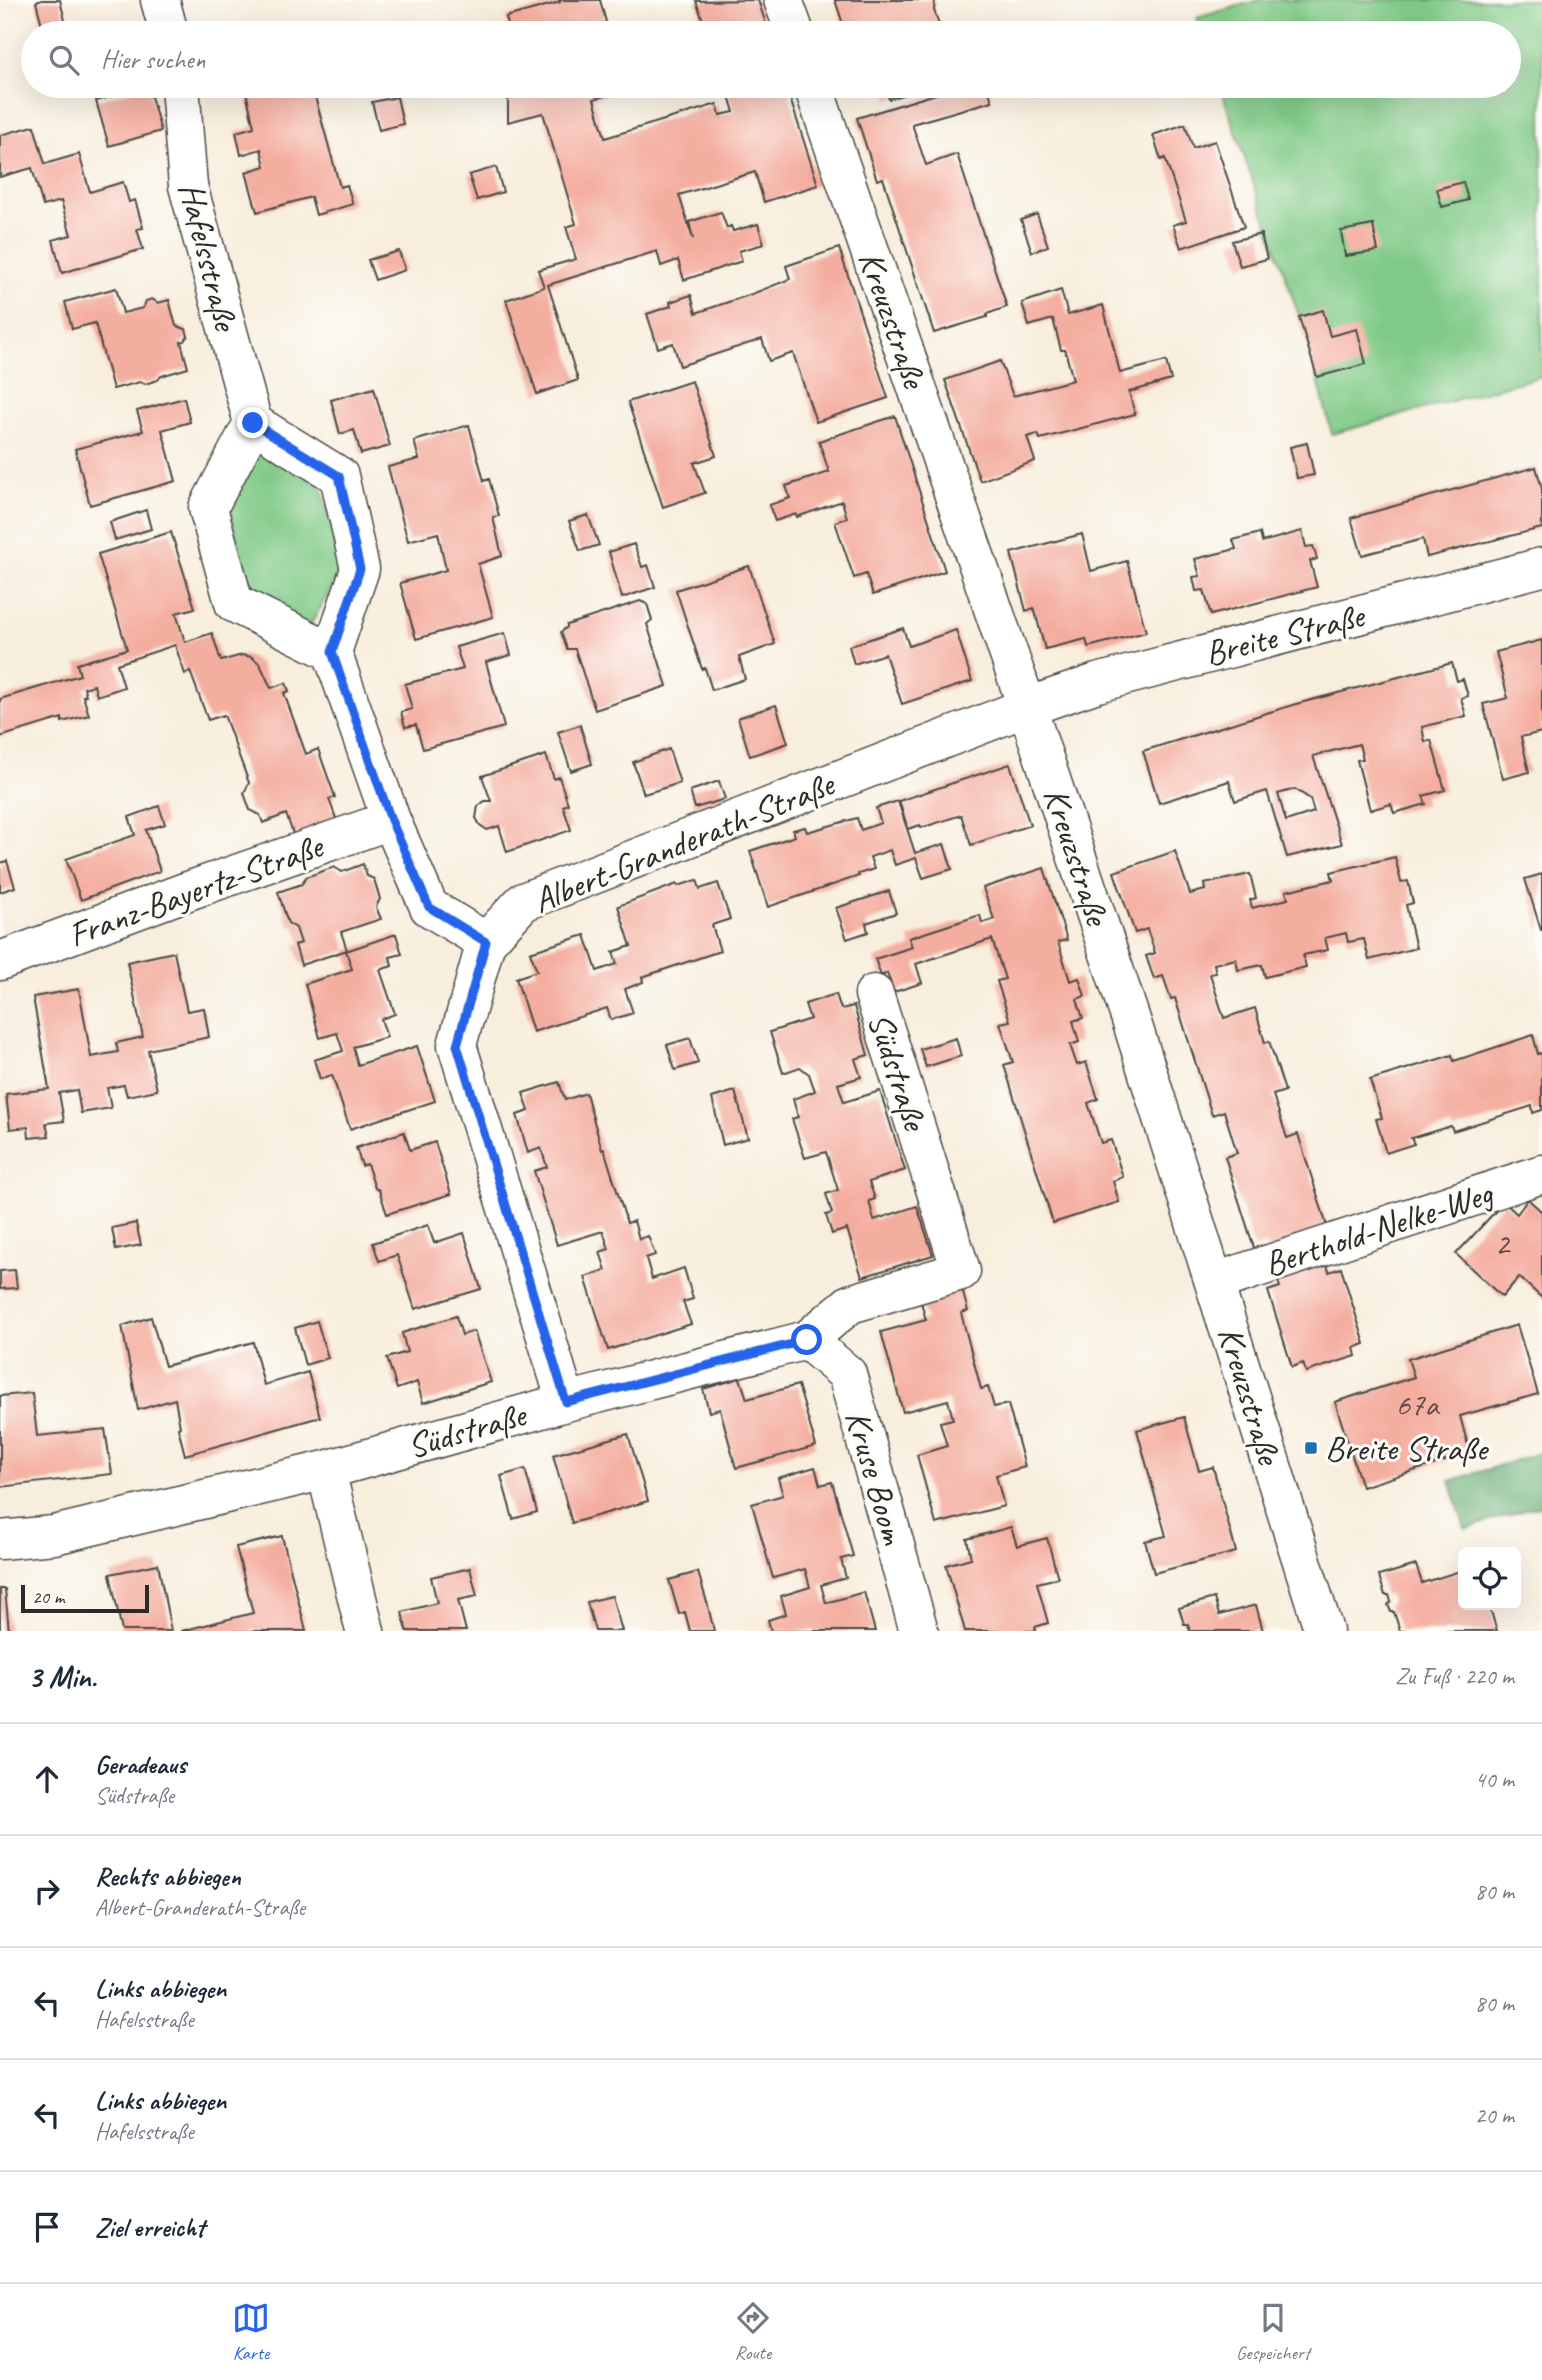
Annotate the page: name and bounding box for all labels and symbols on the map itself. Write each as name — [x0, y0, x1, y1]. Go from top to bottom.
street label: Hafelsstraße — [169, 178, 249, 337]
street label: Kreuzstraße — [848, 245, 938, 396]
route end — [237, 407, 268, 438]
street label: Breite Straße — [1200, 592, 1371, 676]
street label: Albert-Granderath-Straße — [527, 761, 842, 923]
street label: Kreuzstraße — [1033, 782, 1121, 933]
street label: Franz-Bayertz-Straße — [62, 823, 331, 957]
street label: Südstraße — [858, 1007, 938, 1138]
street label: Berthold-Nelke-Weg — [1259, 1170, 1499, 1286]
house number: 2 — [1495, 1223, 1512, 1264]
street label: Kreuzstraße — [1207, 1321, 1292, 1472]
route start — [791, 1324, 822, 1355]
house number: 67a — [1396, 1384, 1440, 1425]
street label: Südstraße — [402, 1392, 533, 1469]
street label: Kruse Boom — [835, 1405, 916, 1551]
place label: Breite Straße — [1325, 1426, 1489, 1471]
marker: Breite Straße — [1303, 1440, 1319, 1456]
scale bar — [21, 1582, 149, 1614]

